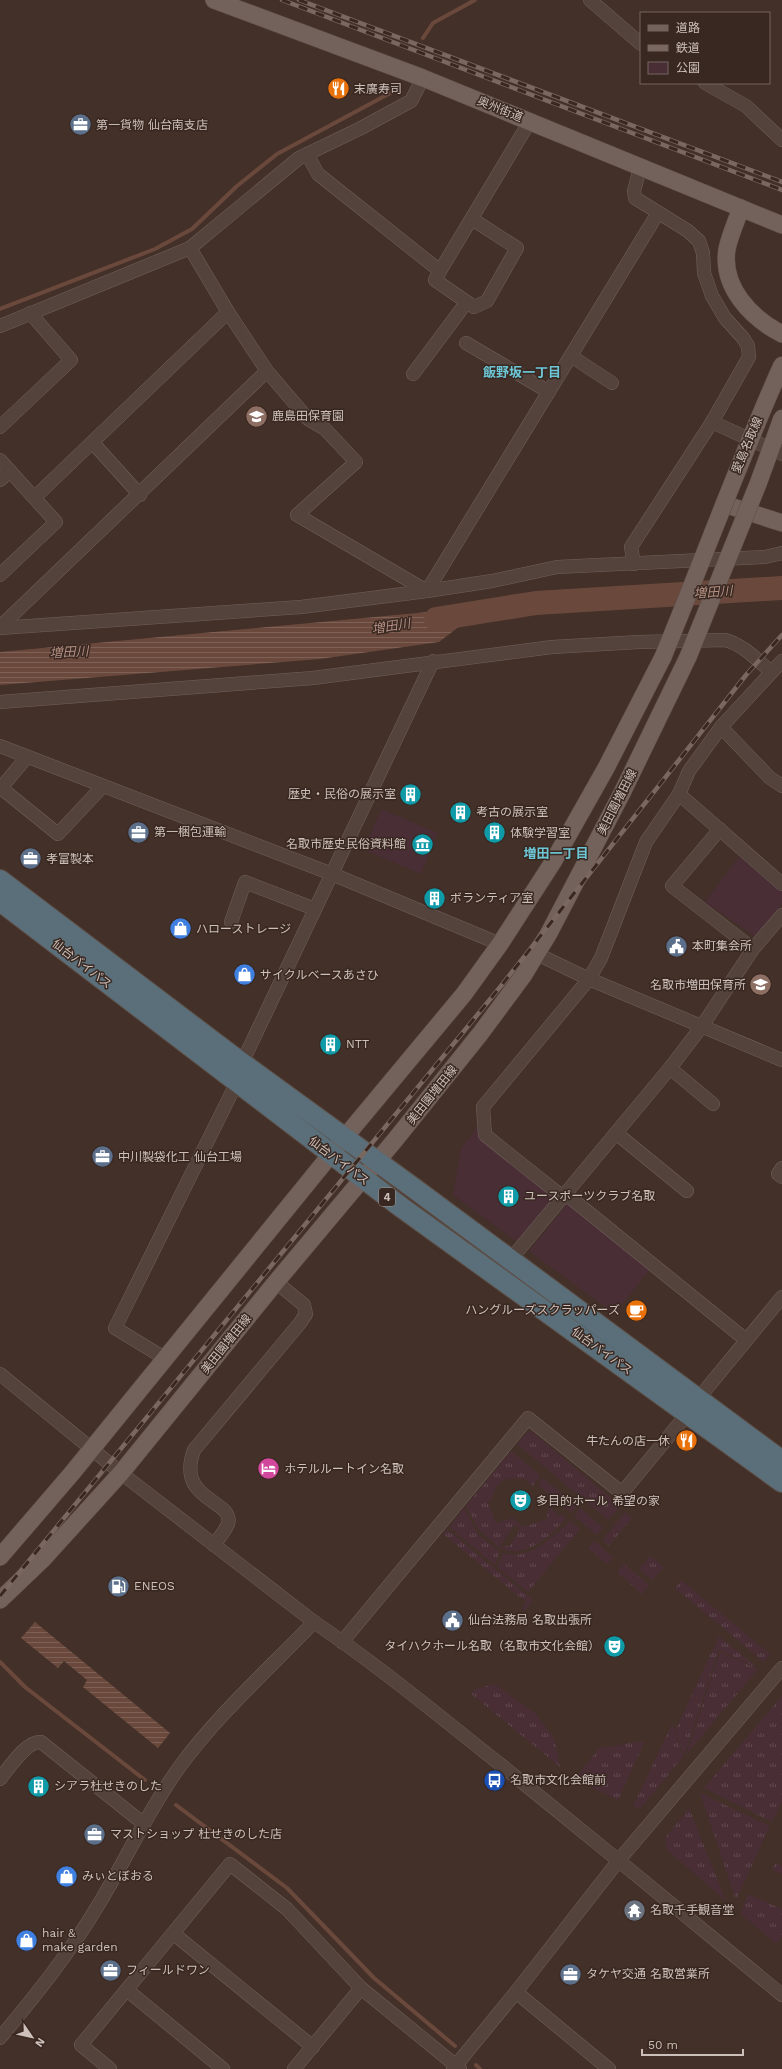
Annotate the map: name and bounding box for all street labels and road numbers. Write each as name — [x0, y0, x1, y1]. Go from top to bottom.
street label: 奥州街道 — [475, 94, 525, 124]
street label: 愛島名取線 — [729, 415, 765, 475]
street label: 美田園増田線 — [594, 767, 640, 837]
street label: 仙台バイパス — [49, 936, 115, 992]
street label: 美田園増田線 — [404, 1063, 460, 1127]
street label: 仙台バイパス — [306, 1134, 372, 1188]
road number: 4 — [379, 1188, 395, 1206]
street label: 美田園増田線 — [198, 1312, 254, 1376]
street label: 仙台バイパス — [569, 1324, 635, 1378]

